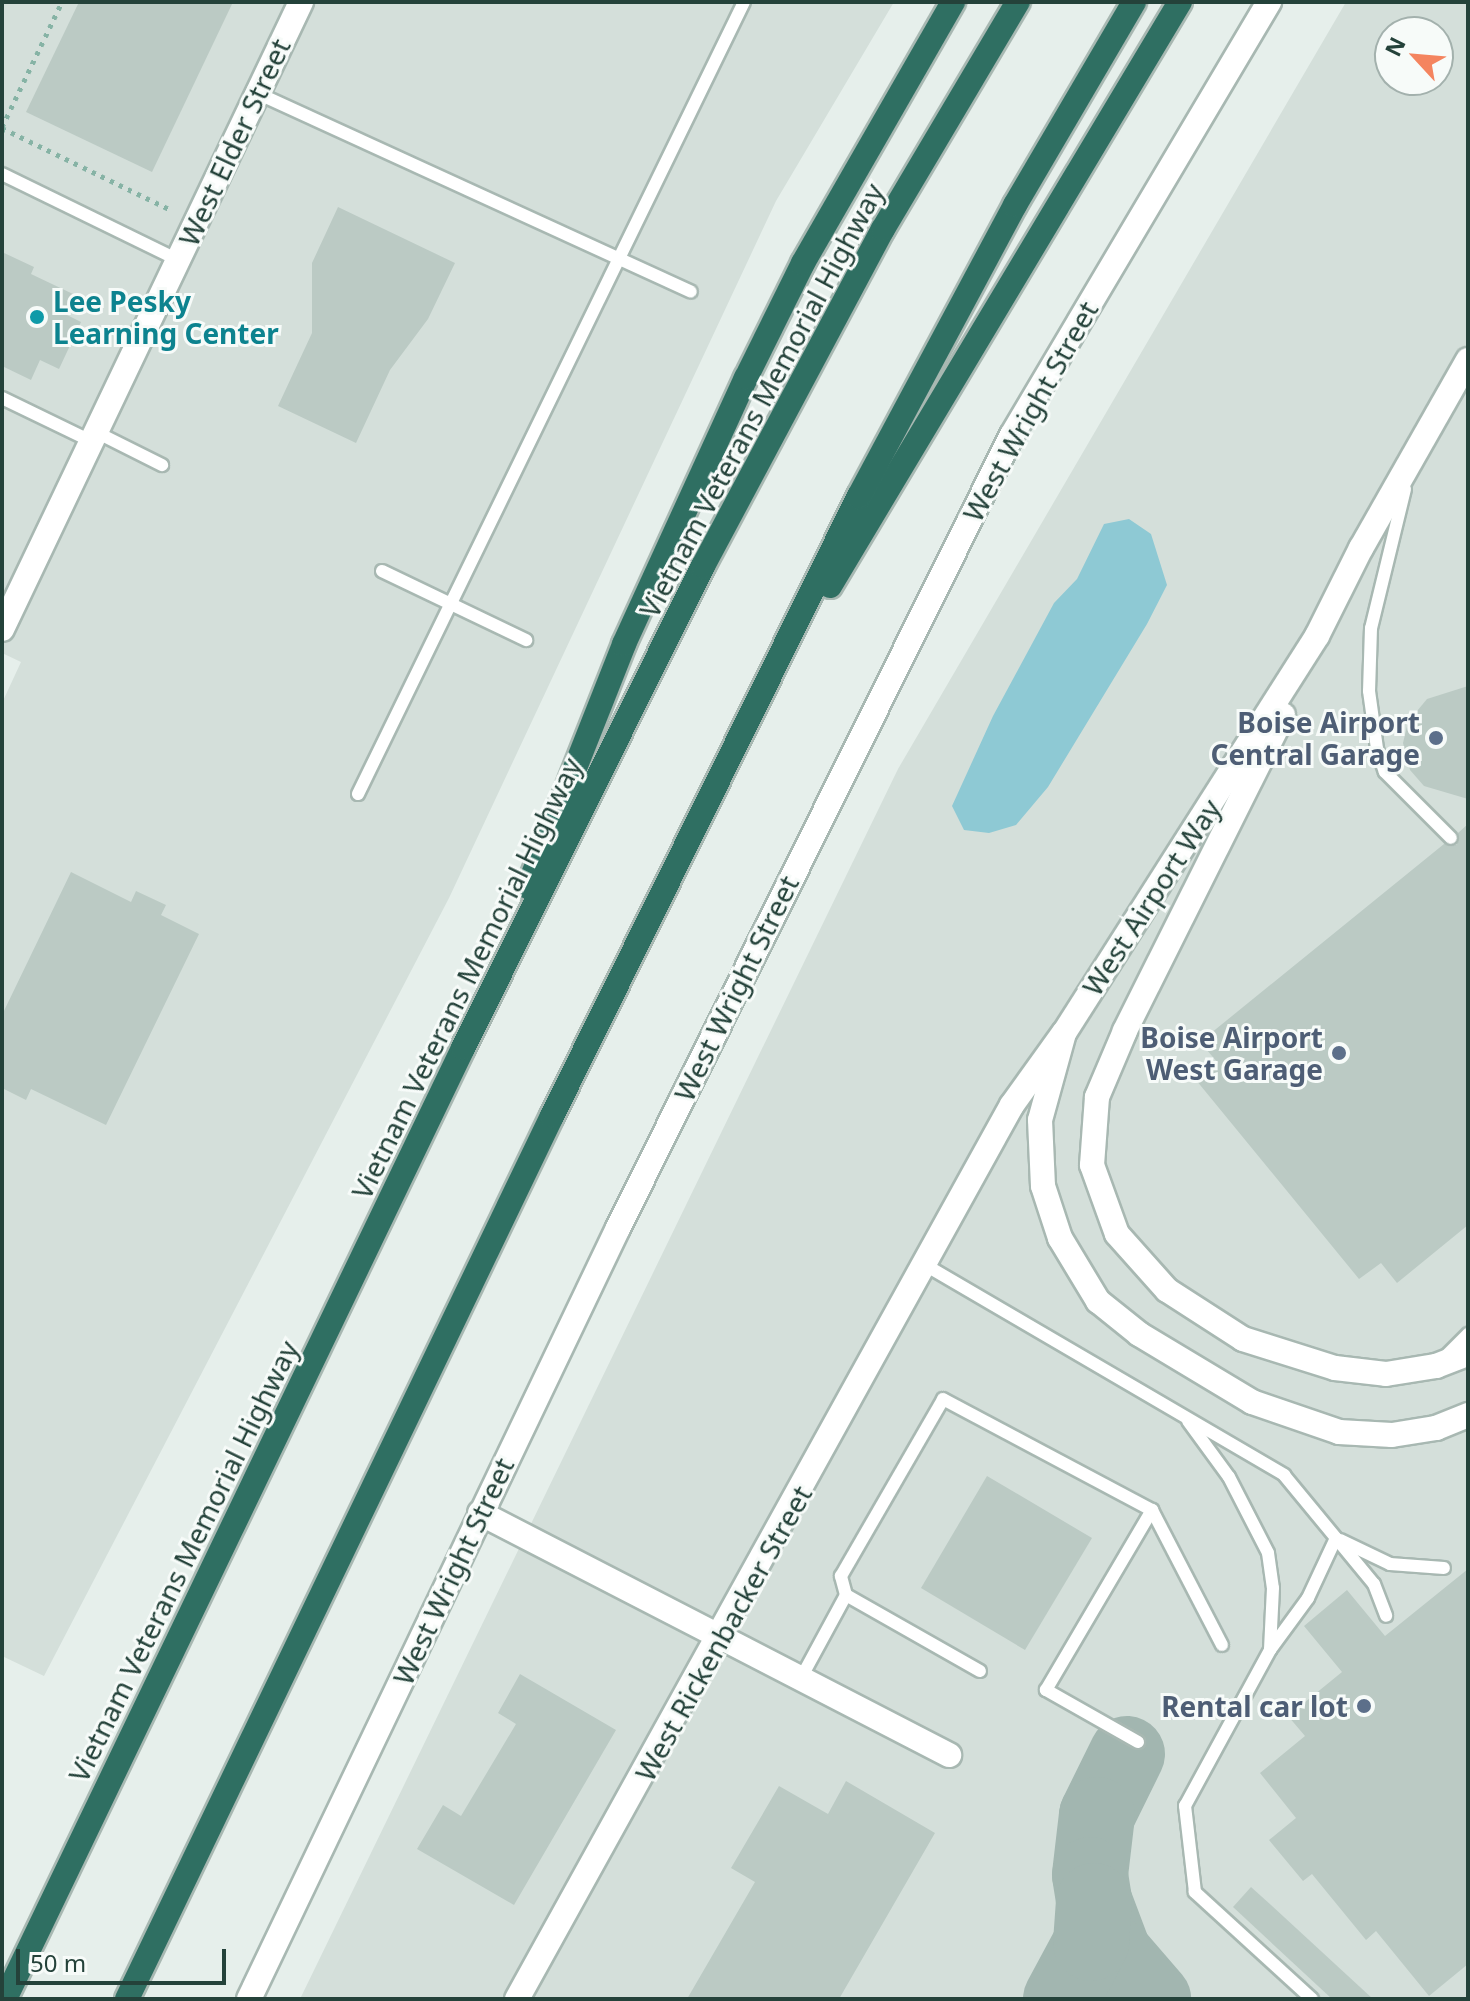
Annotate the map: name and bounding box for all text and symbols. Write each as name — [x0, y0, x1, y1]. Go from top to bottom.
north arrow — [1374, 16, 1454, 96]
text: N — [1377, 32, 1412, 61]
street label: West Elder Street — [171, 33, 297, 251]
street label: Vietnam Veterans Memorial Highway — [632, 177, 890, 623]
place label: Lee Pesky Learning Center — [53, 284, 279, 350]
street label: West Wright Street — [956, 295, 1104, 527]
marker: Lee Pesky Learning Center — [28, 308, 46, 326]
place label: Boise Airport Central Garage — [1210, 705, 1420, 771]
marker: Boise Airport Central Garage — [1427, 729, 1445, 747]
street label: Vietnam Veterans Memorial Highway — [344, 752, 588, 1204]
street label: West Airport Way — [1075, 793, 1227, 1001]
street label: West Wright Street — [667, 870, 805, 1106]
place label: Boise Airport West Garage — [1140, 1020, 1323, 1086]
marker: Boise Airport West Garage — [1330, 1044, 1348, 1062]
street label: Vietnam Veterans Memorial Highway — [61, 1335, 305, 1787]
street label: West Wright Street — [386, 1452, 520, 1690]
street label: West Rickenbacker Street — [628, 1480, 818, 1786]
place label: Rental car lot — [1161, 1689, 1348, 1723]
marker: Rental car lot — [1355, 1697, 1373, 1715]
scale bar — [20, 1933, 230, 1983]
text: 50 m — [30, 1946, 86, 1979]

